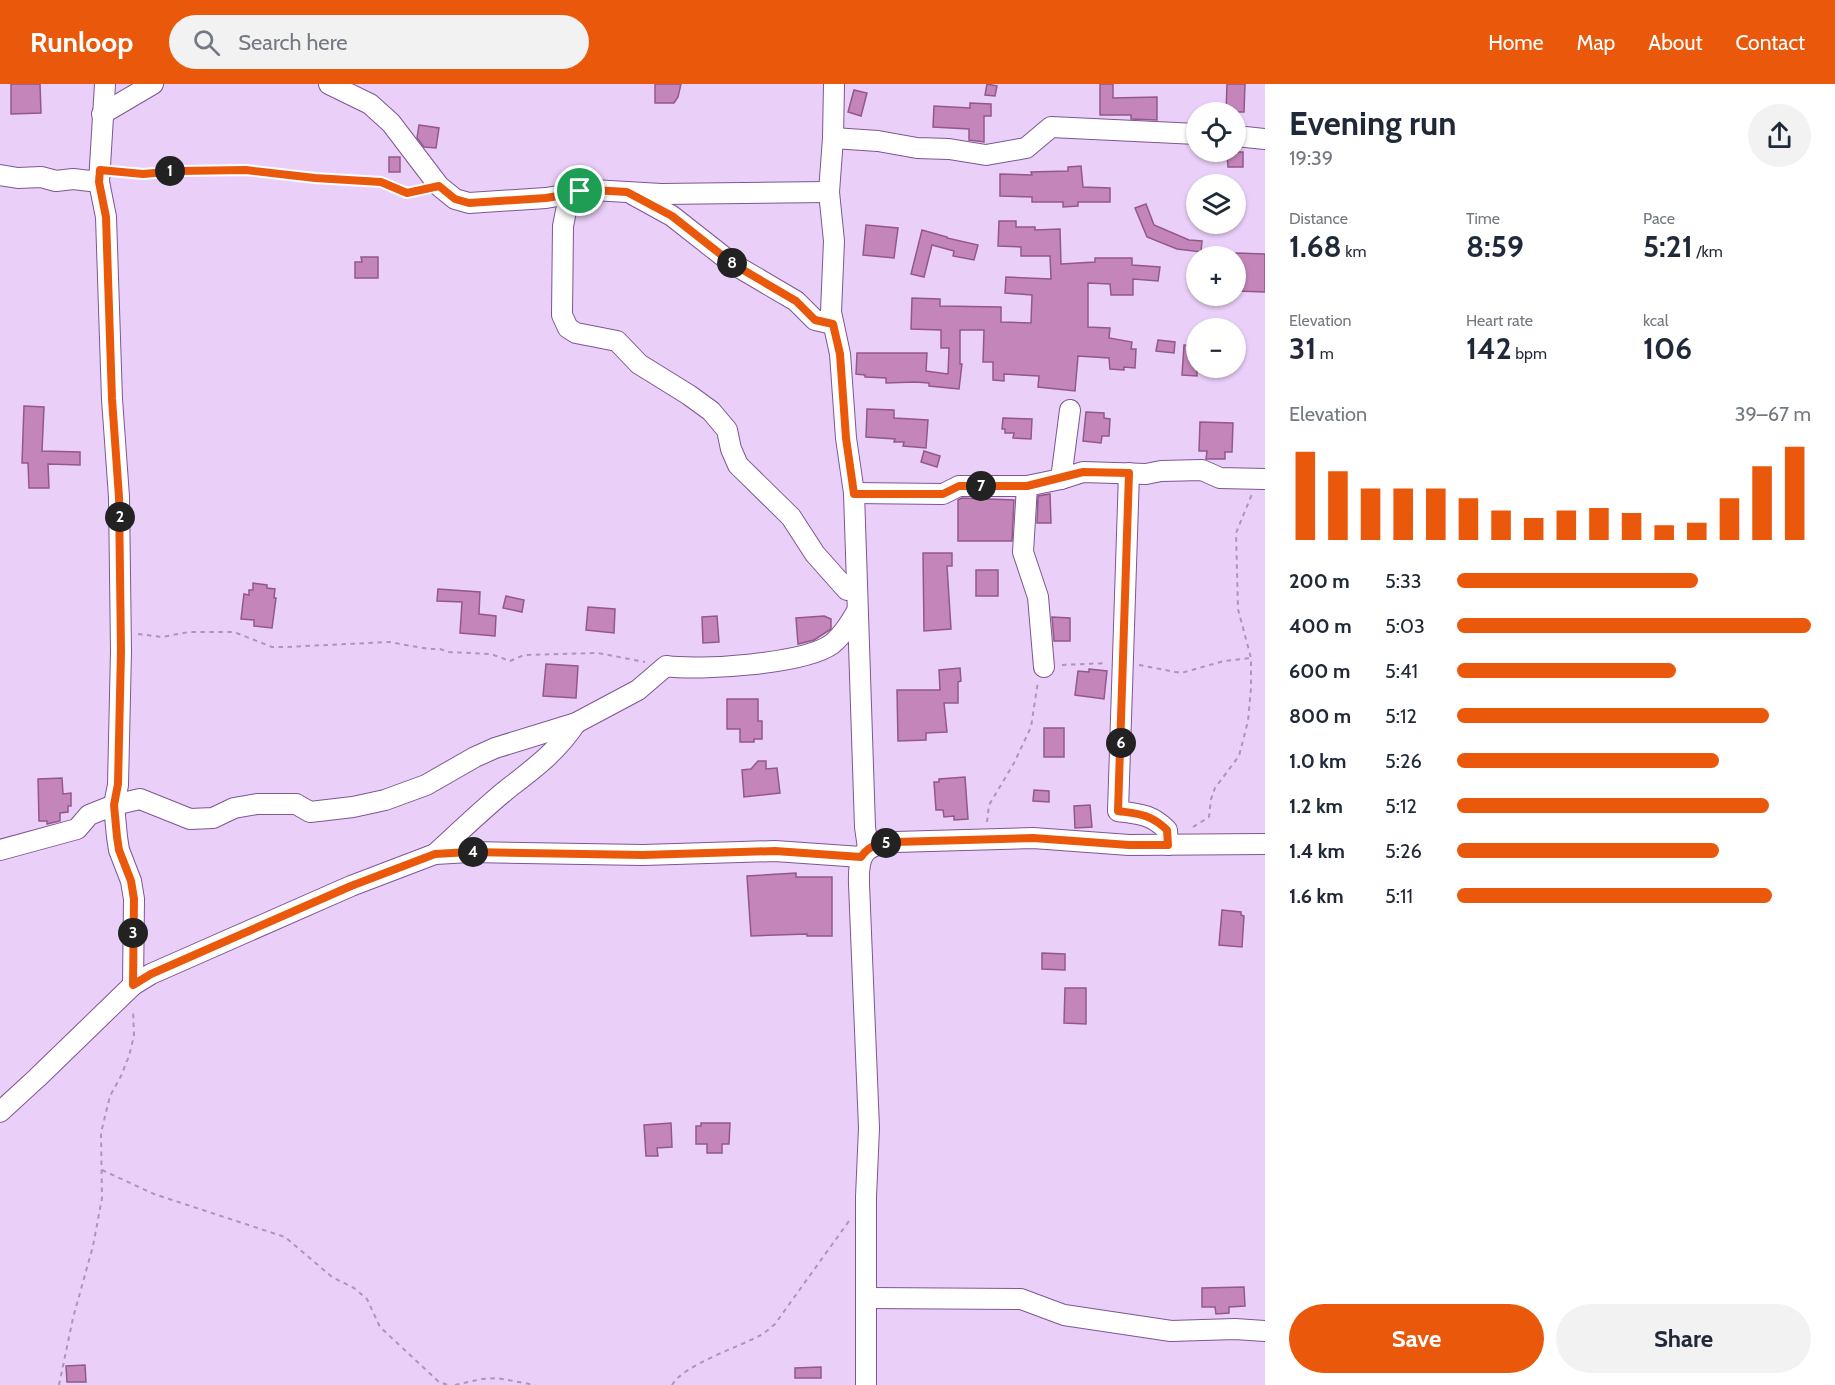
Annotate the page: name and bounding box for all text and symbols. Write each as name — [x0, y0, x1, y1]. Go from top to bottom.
search box — [169, 15, 589, 69]
text: Runloop — [30, 25, 133, 59]
icon: search — [190, 26, 223, 59]
text: Search here — [238, 29, 348, 56]
text: Home — [1488, 30, 1544, 55]
text: Map — [1577, 30, 1615, 55]
text: About — [1648, 30, 1702, 55]
text: Contact — [1735, 30, 1805, 55]
map controls — [1186, 102, 1246, 378]
button: locate — [1186, 102, 1246, 162]
text: Evening run — [1289, 103, 1456, 143]
button: share — [1748, 104, 1811, 167]
text: 19:39 — [1289, 146, 1333, 170]
pin: 1 — [155, 156, 185, 186]
text: 1 — [167, 161, 173, 180]
pin — [554, 165, 605, 216]
icon: arrive — [563, 174, 596, 207]
button: layers — [1186, 174, 1246, 234]
text: Distance — [1289, 209, 1348, 228]
text: Time — [1466, 209, 1500, 228]
text: Pace — [1643, 209, 1675, 228]
text: 1.68 — [1289, 228, 1342, 265]
text: 8:59 — [1466, 228, 1524, 265]
text: 5:21 — [1643, 228, 1693, 265]
text: km — [1342, 242, 1367, 261]
text: /km — [1693, 242, 1723, 261]
button: + — [1186, 246, 1246, 306]
pin: 8 — [717, 248, 747, 278]
text: 8 — [727, 253, 737, 272]
text: Elevation — [1289, 311, 1352, 330]
text: Heart rate — [1466, 311, 1533, 330]
text: kcal — [1643, 311, 1669, 330]
button: − — [1186, 318, 1246, 378]
text: 31 — [1289, 330, 1316, 367]
text: 142 — [1466, 330, 1512, 367]
text: 106 — [1643, 330, 1692, 367]
text: m — [1316, 344, 1334, 363]
text: bpm — [1512, 344, 1547, 363]
text: Elevation — [1289, 402, 1367, 426]
text: 39–67 m — [1735, 402, 1811, 426]
pin: 7 — [966, 471, 996, 501]
text: 7 — [977, 476, 985, 495]
pin: 2 — [105, 502, 135, 532]
text: 2 — [116, 507, 124, 526]
text: 200 m — [1289, 569, 1350, 593]
text: 5:33 — [1385, 569, 1422, 593]
text: 400 m — [1289, 614, 1352, 638]
text: 5:03 — [1385, 614, 1425, 638]
text: 600 m — [1289, 659, 1350, 683]
text: 5:41 — [1385, 659, 1418, 683]
text: 800 m — [1289, 704, 1351, 728]
text: 5:12 — [1385, 704, 1417, 728]
pin: 6 — [1106, 728, 1136, 758]
text: 6 — [1117, 733, 1126, 752]
text: 1.0 km — [1289, 749, 1346, 773]
text: 5:26 — [1385, 749, 1422, 773]
text: 1.2 km — [1289, 794, 1343, 818]
text: 5:12 — [1385, 794, 1417, 818]
pin: 5 — [871, 828, 901, 858]
text: 5 — [882, 833, 890, 852]
pin: 4 — [458, 837, 488, 867]
text: 1.4 km — [1289, 839, 1345, 863]
text: 5:26 — [1385, 839, 1422, 863]
text: 4 — [468, 842, 478, 861]
text: 1.6 km — [1289, 884, 1344, 908]
text: 5:11 — [1385, 884, 1413, 908]
pin: 3 — [118, 918, 148, 948]
text: 3 — [129, 923, 137, 942]
button: Save — [1289, 1304, 1544, 1373]
button: Share — [1556, 1304, 1811, 1373]

